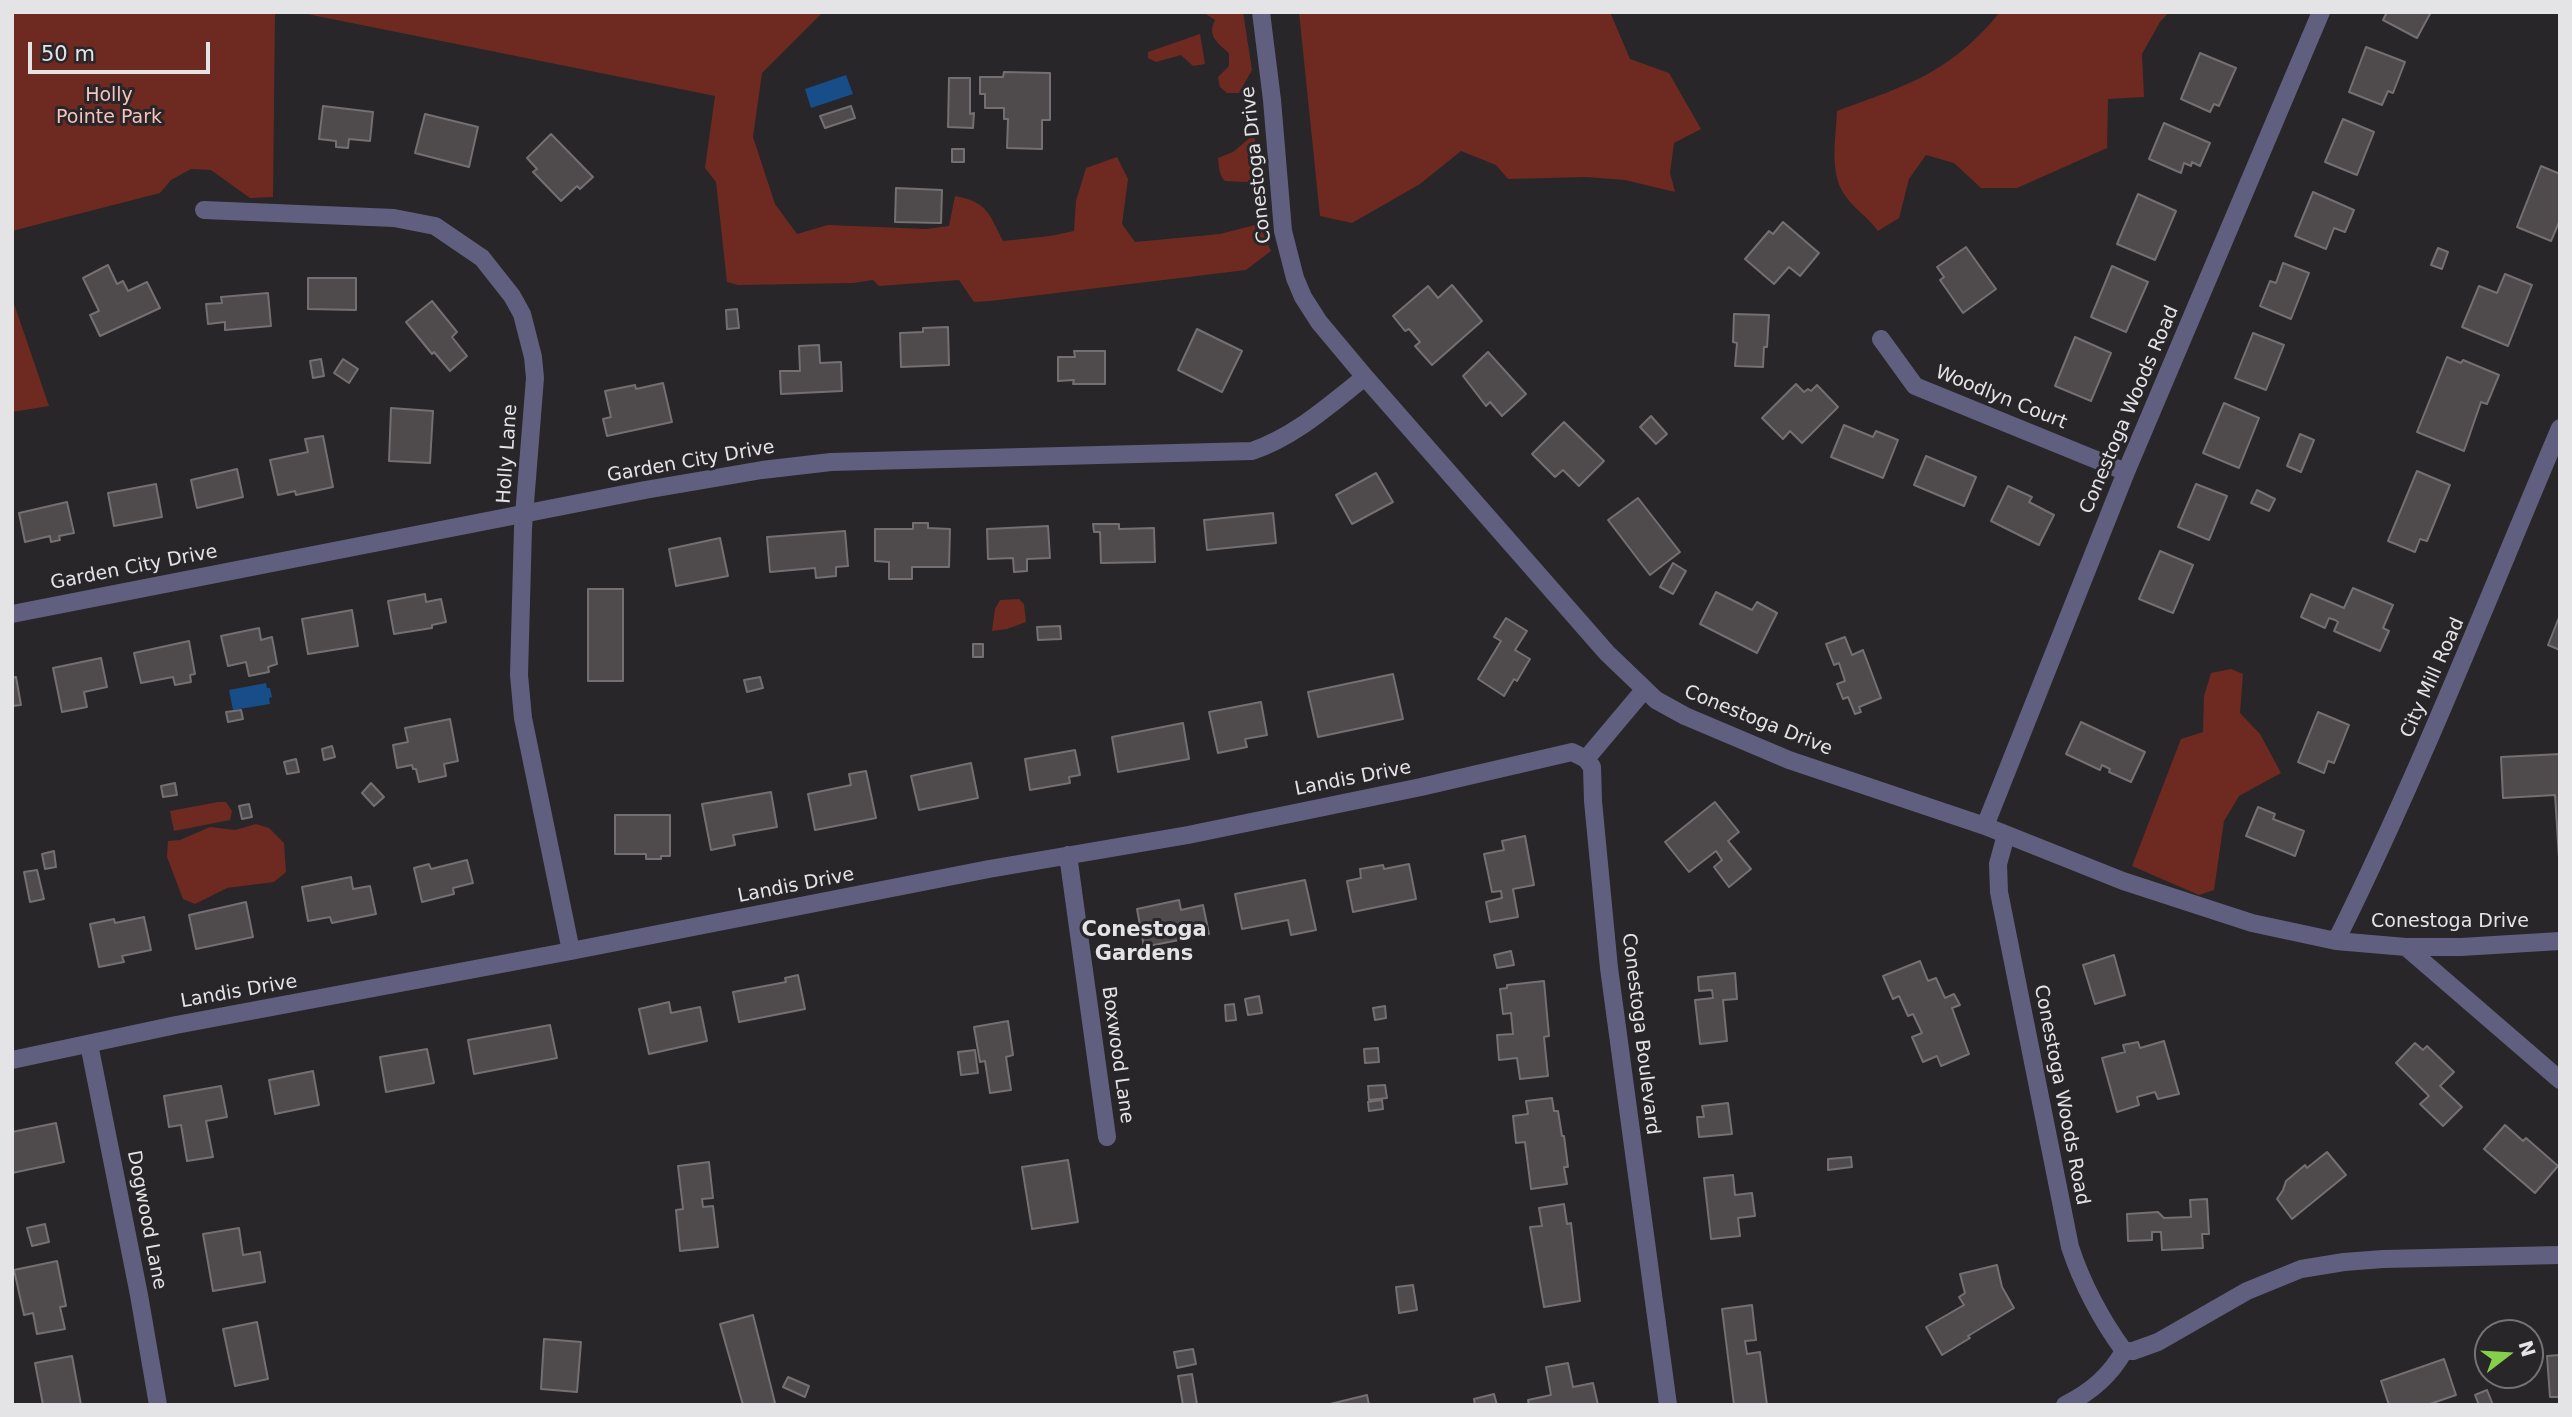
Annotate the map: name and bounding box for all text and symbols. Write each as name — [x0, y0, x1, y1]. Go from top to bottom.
scale bar — [32, 28, 214, 72]
text: 50 m — [41, 42, 95, 66]
park label: Holly Pointe Park — [56, 85, 162, 129]
street label: Conestoga Drive — [1237, 85, 1277, 245]
street label: Conestoga Woods Road — [2076, 302, 2184, 518]
street label: Woodlyn Court — [1932, 361, 2070, 435]
street label: Holly Lane — [493, 403, 523, 505]
street label: Garden City Drive — [606, 436, 776, 488]
street label: Garden City Drive — [49, 541, 219, 595]
street label: City Mill Road — [2396, 614, 2470, 742]
street label: Conestoga Drive — [1680, 681, 1836, 761]
street label: Landis Drive — [1293, 757, 1413, 801]
street label: Landis Drive — [736, 864, 856, 908]
street label: Conestoga Drive — [2371, 911, 2529, 933]
district label: Conestoga Gardens — [1081, 918, 1207, 968]
street label: Conestoga Boulevard — [1616, 932, 1664, 1136]
street label: Landis Drive — [179, 971, 299, 1013]
street label: Conestoga Woods Road — [2028, 983, 2094, 1207]
street label: Boxwood Lane — [1096, 985, 1138, 1125]
street label: Dogwood Lane — [121, 1149, 171, 1291]
north arrow — [2474, 1319, 2544, 1389]
text: N — [2514, 1338, 2540, 1359]

